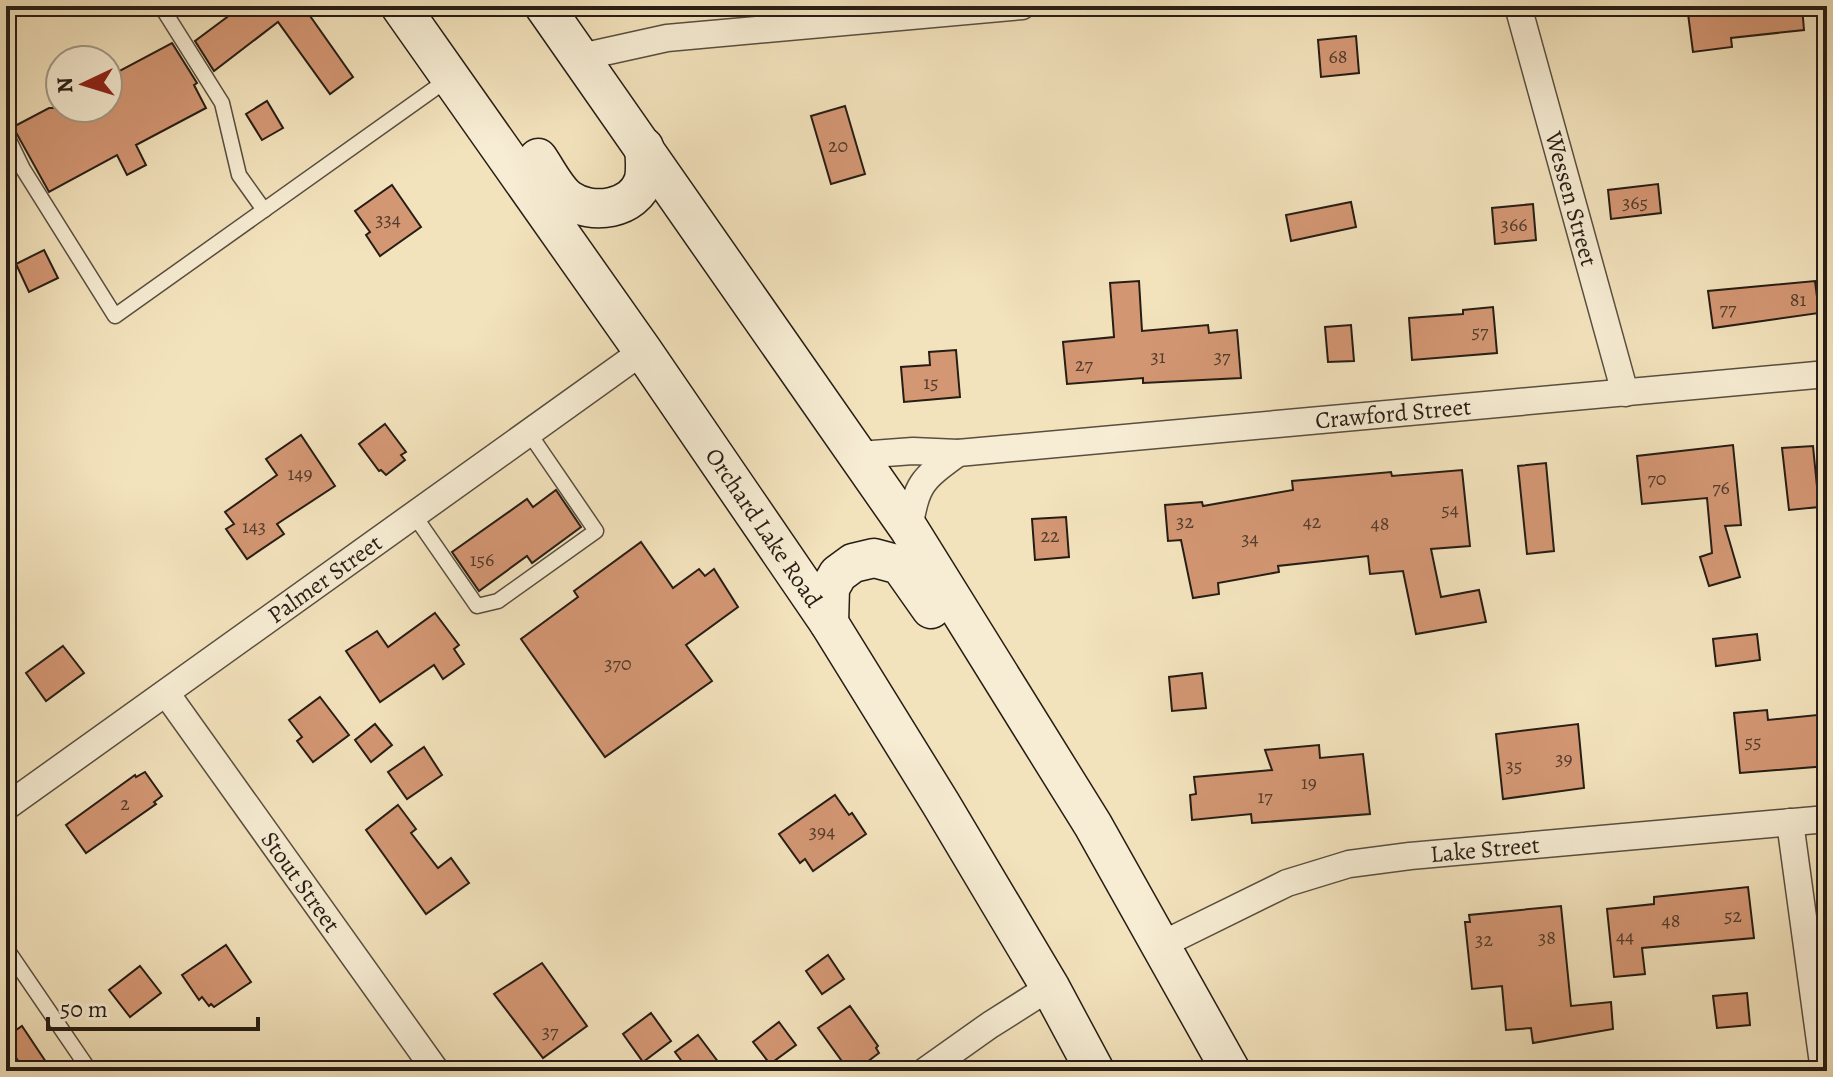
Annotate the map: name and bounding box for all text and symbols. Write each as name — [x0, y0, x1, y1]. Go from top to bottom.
house number: 68 — [1329, 43, 1347, 70]
north arrow — [44, 44, 124, 124]
text: N — [50, 76, 81, 94]
street label: Wessen Street — [1537, 127, 1605, 270]
house number: 20 — [828, 132, 848, 159]
house number: 365 — [1622, 189, 1648, 216]
house number: 334 — [375, 206, 401, 233]
house number: 366 — [1501, 211, 1527, 238]
house number: 81 — [1790, 286, 1806, 313]
house number: 77 — [1720, 295, 1737, 322]
house number: 57 — [1472, 318, 1489, 345]
house number: 31 — [1150, 343, 1166, 370]
house number: 37 — [1214, 343, 1231, 370]
house number: 27 — [1075, 351, 1094, 378]
house number: 15 — [923, 369, 939, 396]
street label: Crawford Street — [1314, 390, 1472, 436]
street label: Orchard Lake Road — [698, 442, 830, 614]
house number: 149 — [288, 460, 313, 487]
house number: 70 — [1647, 465, 1667, 492]
house number: 76 — [1712, 474, 1730, 501]
house number: 54 — [1441, 496, 1459, 523]
house number: 32 — [1176, 508, 1194, 535]
house number: 42 — [1303, 508, 1322, 535]
house number: 48 — [1371, 510, 1389, 537]
house number: 143 — [242, 513, 266, 540]
house number: 22 — [1041, 522, 1060, 549]
house number: 34 — [1241, 525, 1259, 552]
street label: Palmer Street — [261, 527, 388, 631]
house number: 156 — [470, 546, 494, 573]
house number: 370 — [604, 650, 632, 677]
house number: 55 — [1744, 728, 1762, 755]
house number: 39 — [1555, 745, 1573, 772]
house number: 35 — [1506, 752, 1522, 779]
house number: 19 — [1301, 769, 1317, 796]
house number: 17 — [1257, 783, 1273, 810]
house number: 2 — [120, 790, 130, 817]
house number: 394 — [809, 818, 835, 845]
street label: Stout Street — [254, 825, 348, 939]
street label: Lake Street — [1429, 829, 1541, 870]
house number: 52 — [1724, 902, 1743, 929]
house number: 48 — [1662, 907, 1680, 934]
house number: 44 — [1616, 923, 1634, 950]
house number: 38 — [1538, 924, 1556, 951]
house number: 32 — [1475, 926, 1493, 953]
scale bar — [48, 981, 258, 1031]
text: 50 m — [60, 993, 108, 1025]
house number: 37 — [542, 1018, 559, 1045]

